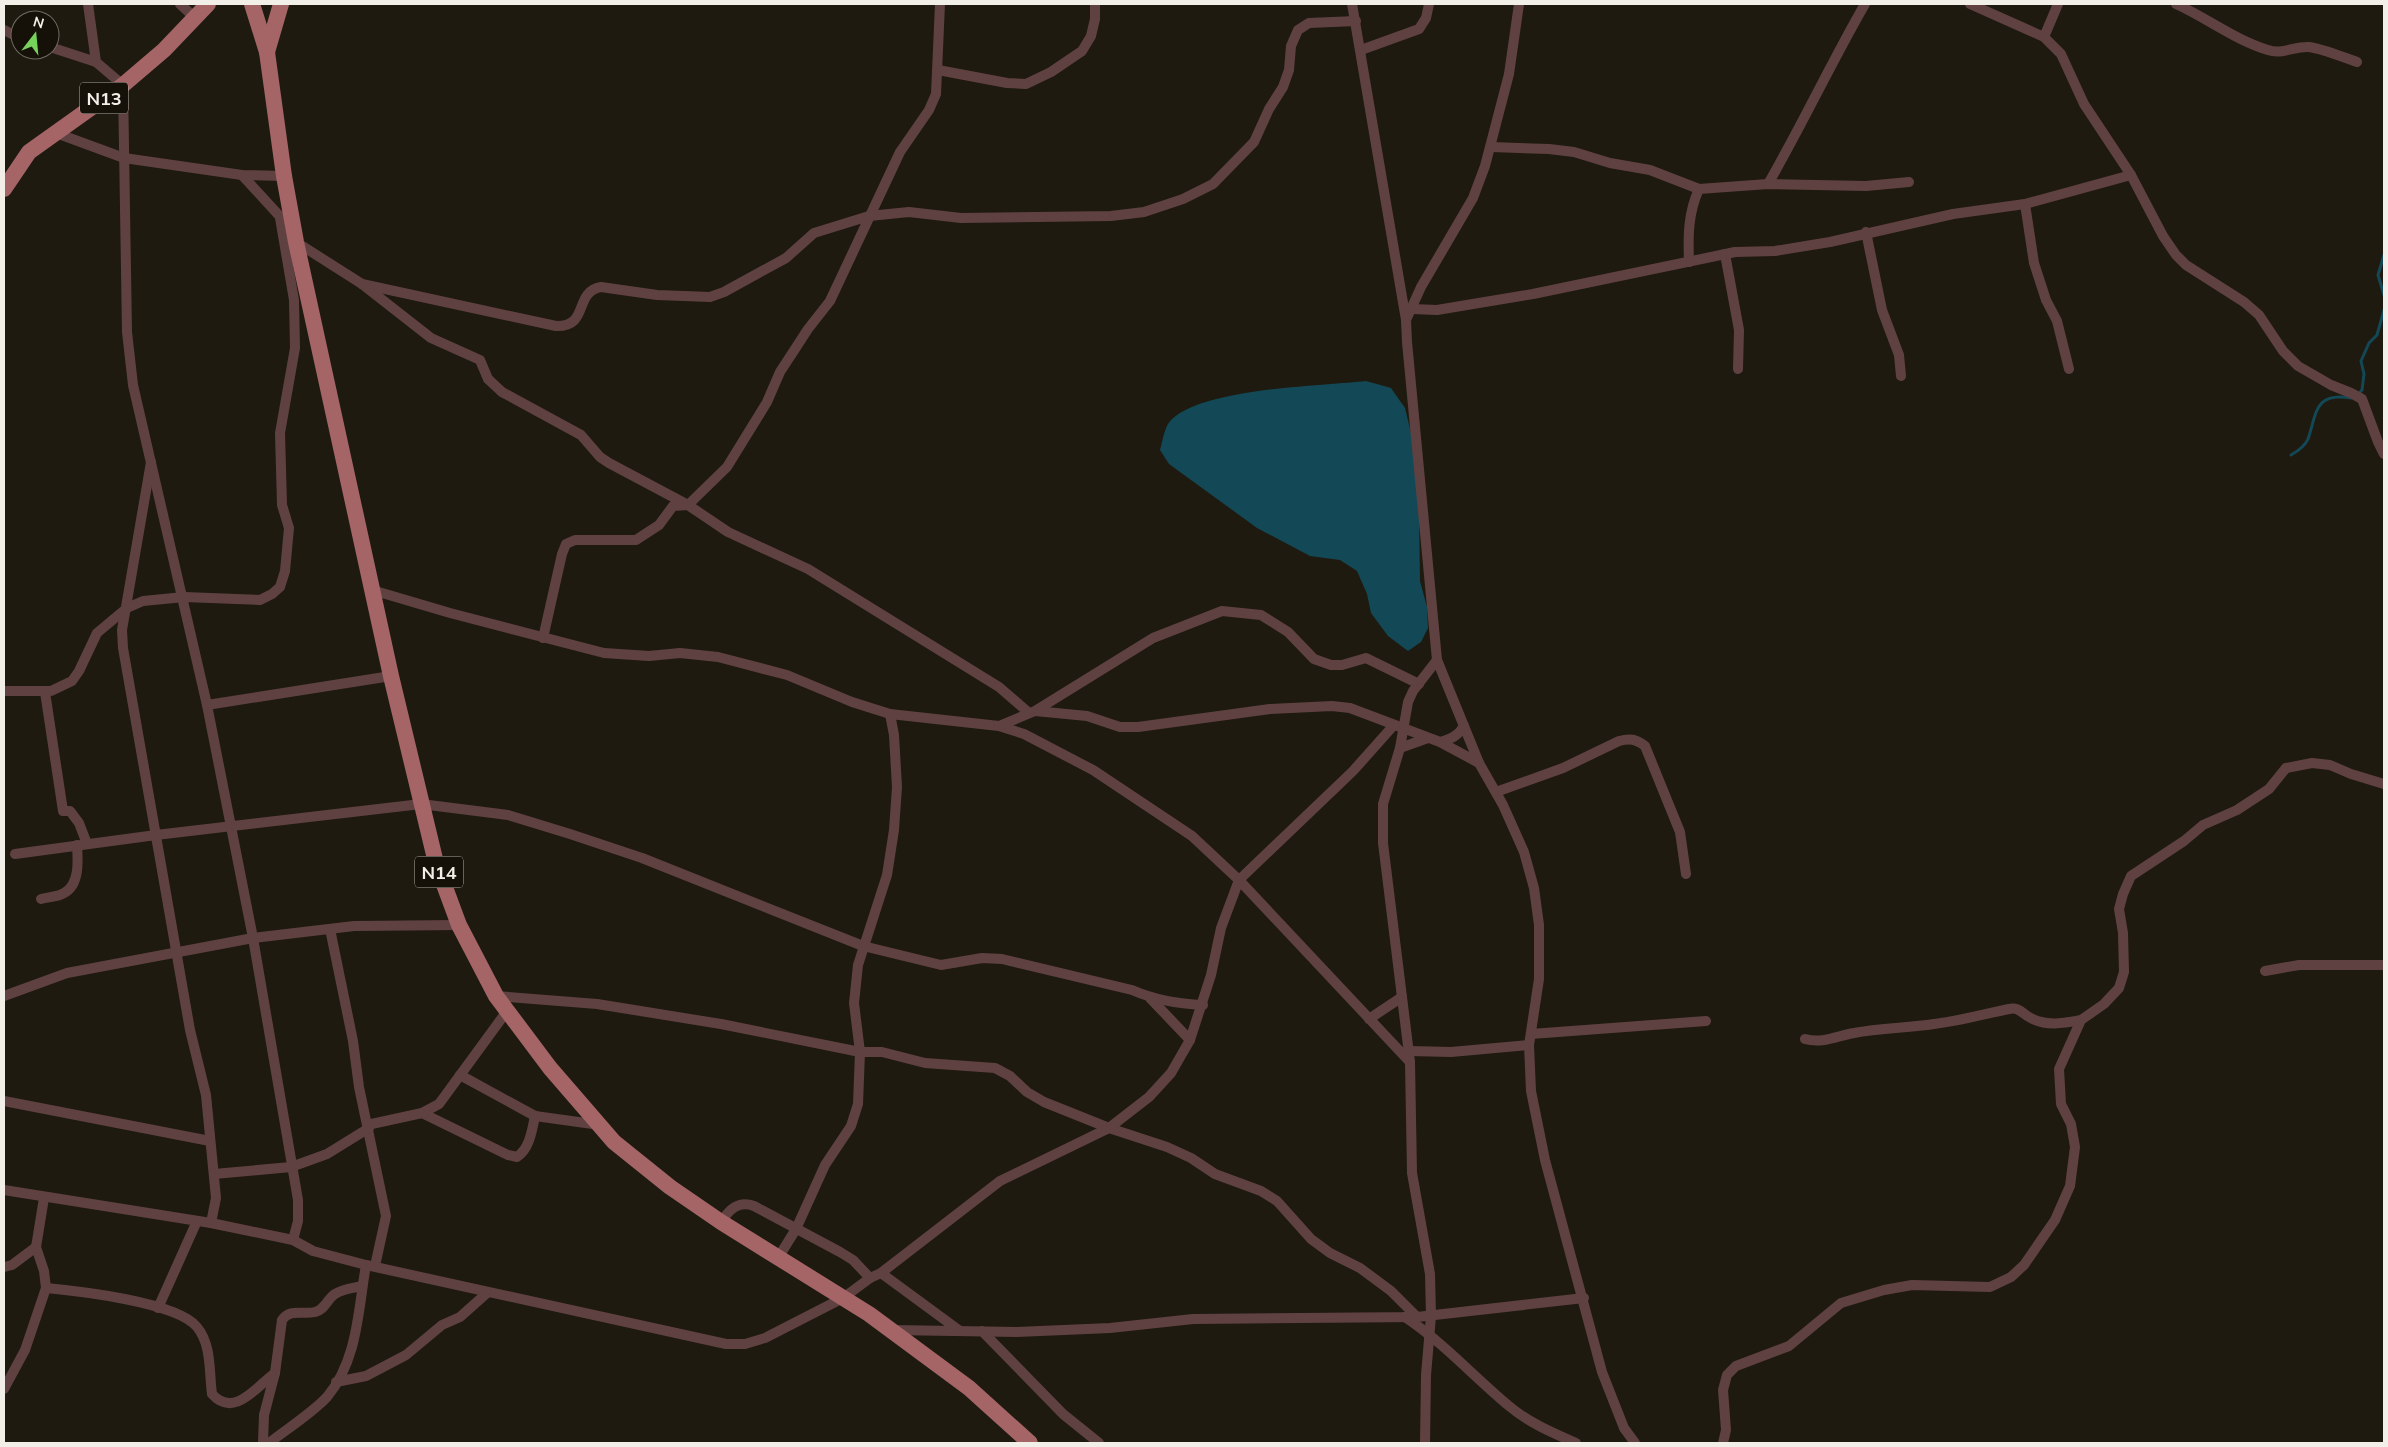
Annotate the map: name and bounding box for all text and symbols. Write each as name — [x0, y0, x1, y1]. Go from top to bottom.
north arrow — [10, 10, 60, 60]
text: N — [31, 12, 46, 33]
road number: N13 — [80, 82, 128, 114]
road number: N14 — [415, 856, 463, 888]

